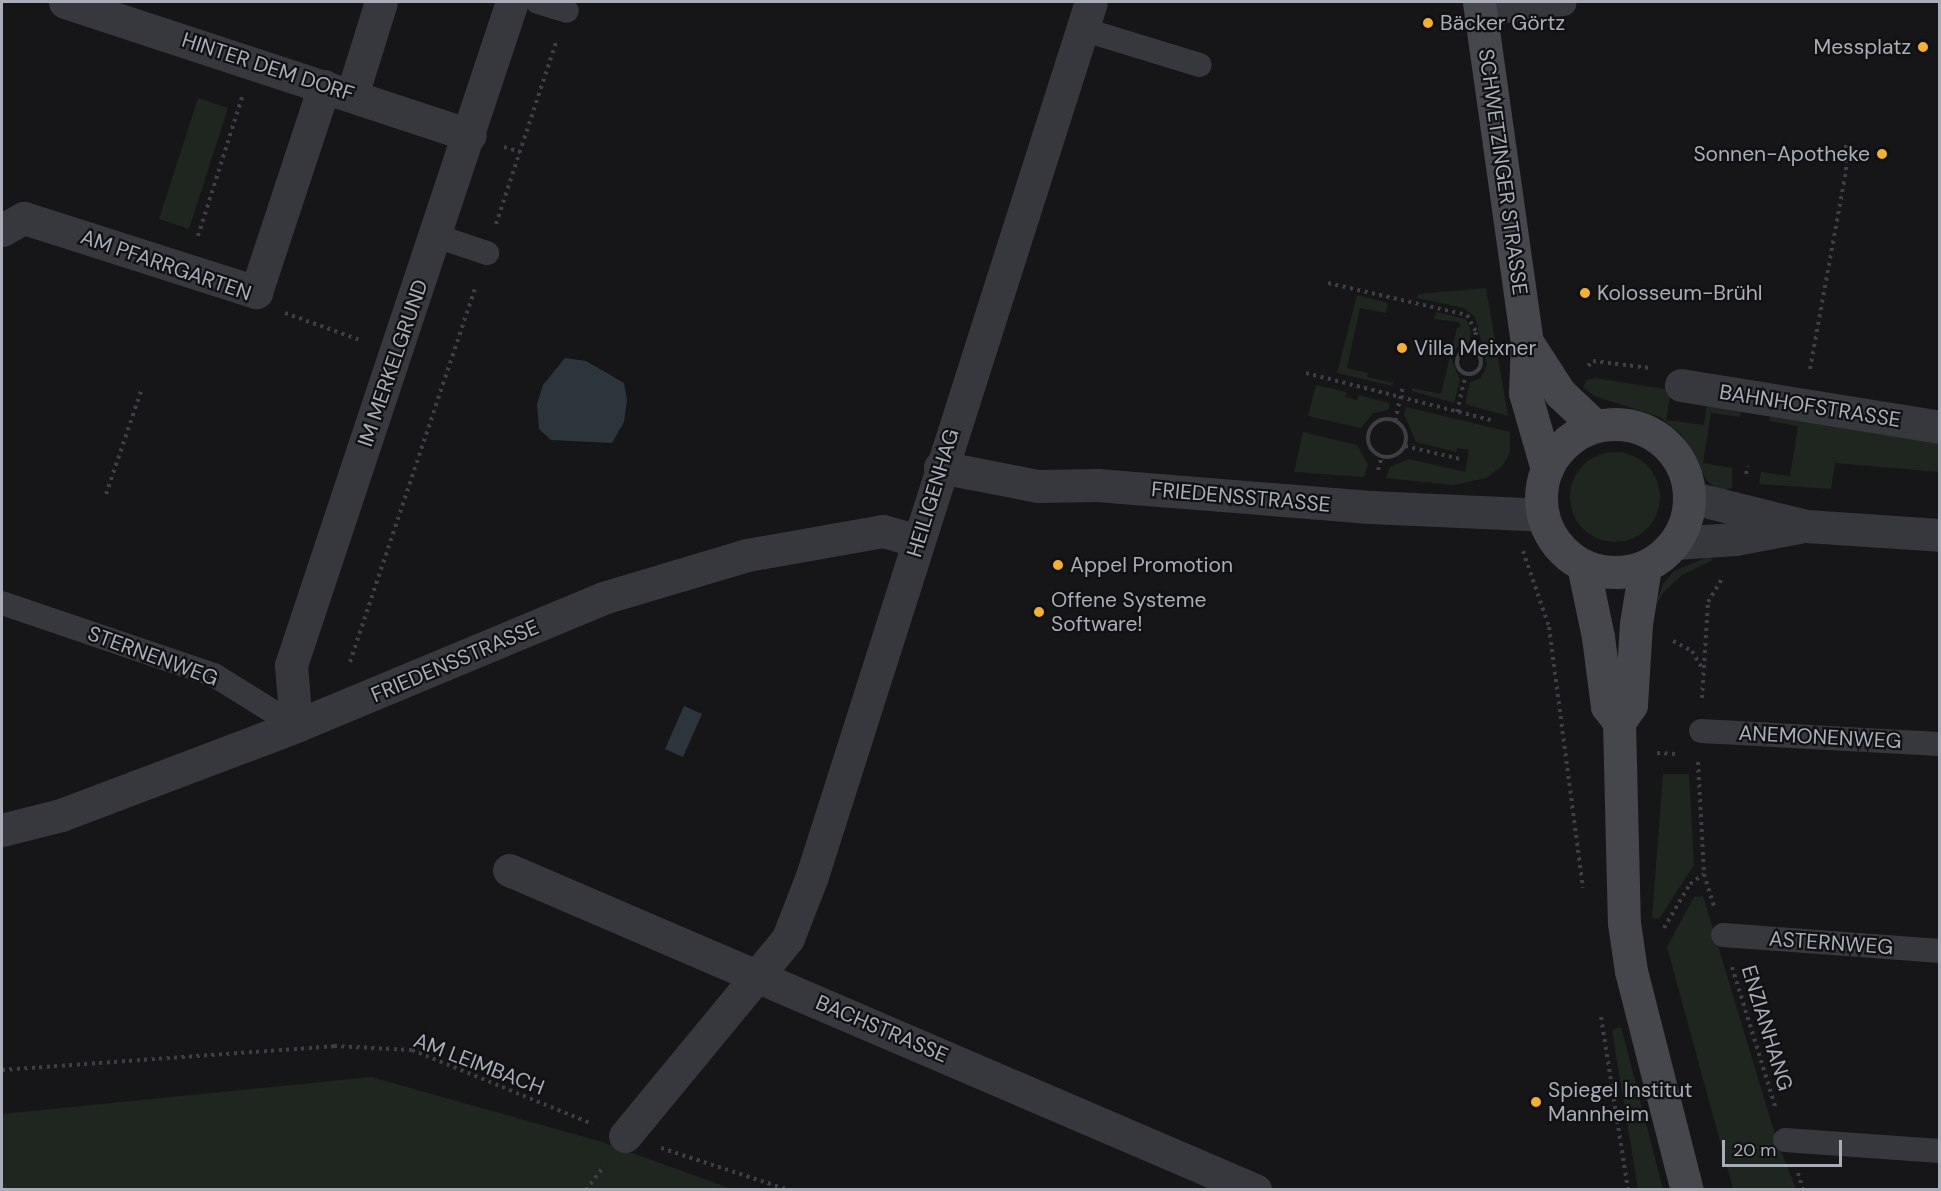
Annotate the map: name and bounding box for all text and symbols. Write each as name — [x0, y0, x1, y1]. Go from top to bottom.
place label: Bäcker Görtz — [1440, 10, 1565, 36]
marker: Bäcker Görtz — [1421, 16, 1435, 30]
street label: HINTER DEM DORF — [179, 27, 357, 107]
place label: Messplatz — [1814, 34, 1911, 60]
marker: Messplatz — [1916, 40, 1930, 54]
street label: SCHWETZINGER STRASSE — [1473, 47, 1533, 297]
place label: Sonnen-Apotheke — [1693, 141, 1870, 167]
marker: Sonnen-Apotheke — [1875, 147, 1889, 161]
street label: AM PFARRGARTEN — [78, 224, 254, 306]
street label: IM MERKELGRUND — [353, 276, 433, 450]
place label: Kolosseum-Brühl — [1597, 280, 1763, 306]
marker: Kolosseum-Brühl — [1578, 286, 1592, 300]
place label: Villa Meixner — [1414, 335, 1536, 361]
marker: Villa Meixner — [1395, 341, 1409, 355]
street label: BAHNHOFSTRASSE — [1718, 379, 1902, 433]
street label: HEILIGENHAG — [902, 426, 964, 560]
street label: FRIEDENSSTRASSE — [1150, 477, 1332, 517]
place label: Appel Promotion — [1070, 552, 1233, 578]
marker: Appel Promotion — [1051, 558, 1065, 572]
place label: Offene Systeme Software! — [1051, 587, 1206, 637]
marker: Offene Systeme Software! — [1032, 605, 1046, 619]
street label: FRIEDENSSTRASSE — [367, 614, 543, 708]
street label: STERNENWEG — [84, 621, 222, 691]
street label: ANEMONENWEG — [1738, 720, 1902, 754]
street label: ASTERNWEG — [1768, 926, 1894, 960]
street label: ENZIANHANG — [1736, 962, 1798, 1094]
street label: BACHSTRASSE — [812, 990, 952, 1068]
street label: AM LEIMBACH — [410, 1028, 548, 1100]
place label: Spiegel Institut Mannheim — [1548, 1077, 1693, 1127]
marker: Spiegel Institut Mannheim — [1529, 1095, 1543, 1109]
scale bar — [1725, 1128, 1845, 1166]
text: 20 m — [1733, 1138, 1776, 1162]

